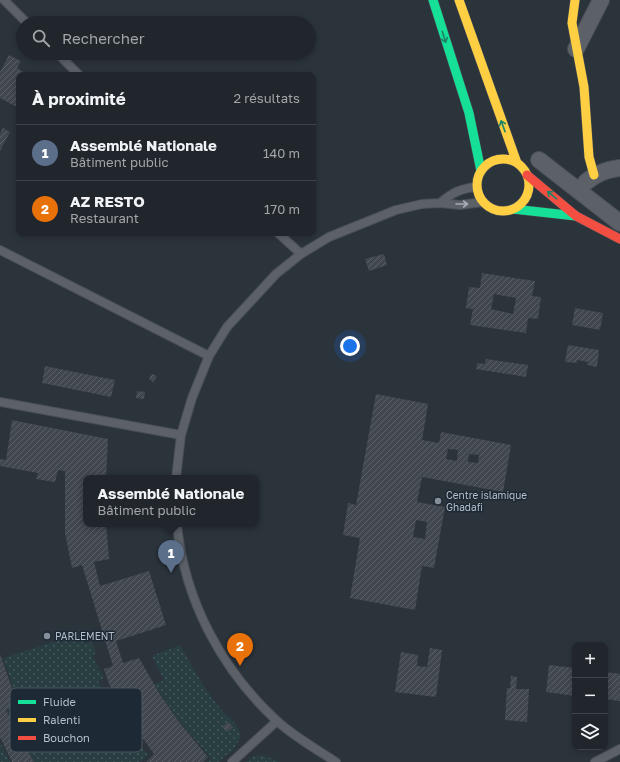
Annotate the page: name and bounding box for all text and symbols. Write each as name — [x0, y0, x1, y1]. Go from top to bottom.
search box — [16, 16, 316, 60]
icon: search — [30, 27, 52, 49]
text: Rechercher — [62, 29, 145, 47]
one-way arrow — [441, 31, 448, 44]
text: À proximité — [32, 88, 126, 109]
text: 2 résultats — [234, 90, 300, 106]
one-way arrow — [499, 120, 507, 132]
text: Assemblé Nationale — [70, 136, 217, 154]
text: 1 — [42, 145, 48, 161]
text: 140 m — [263, 145, 300, 161]
text: Bâtiment public — [70, 154, 169, 170]
one-way arrow — [546, 191, 557, 200]
text: AZ RESTO — [70, 192, 145, 210]
one-way arrow — [455, 200, 468, 208]
text: 2 — [41, 201, 49, 217]
text: 170 m — [264, 201, 300, 217]
text: Restaurant — [70, 210, 139, 226]
your location — [340, 336, 360, 356]
popup — [83, 475, 259, 527]
text: Assemblé Nationale — [98, 484, 244, 502]
place label: Centre islamique Ghadafi — [446, 489, 527, 513]
marker: Centre islamique Ghadafi — [433, 496, 443, 506]
text: Bâtiment public — [98, 502, 196, 518]
pin: 1 — [158, 540, 184, 573]
place label: PARLEMENT — [55, 630, 115, 642]
marker: PARLEMENT — [42, 631, 52, 641]
pin: 2 — [227, 633, 253, 666]
map controls — [572, 642, 608, 750]
button: + — [572, 642, 608, 678]
button: − — [572, 678, 608, 714]
legend — [10, 688, 142, 752]
text: Fluide — [43, 695, 76, 708]
text: Ralenti — [43, 713, 80, 726]
button: layers — [572, 714, 608, 750]
text: Bouchon — [43, 731, 90, 744]

